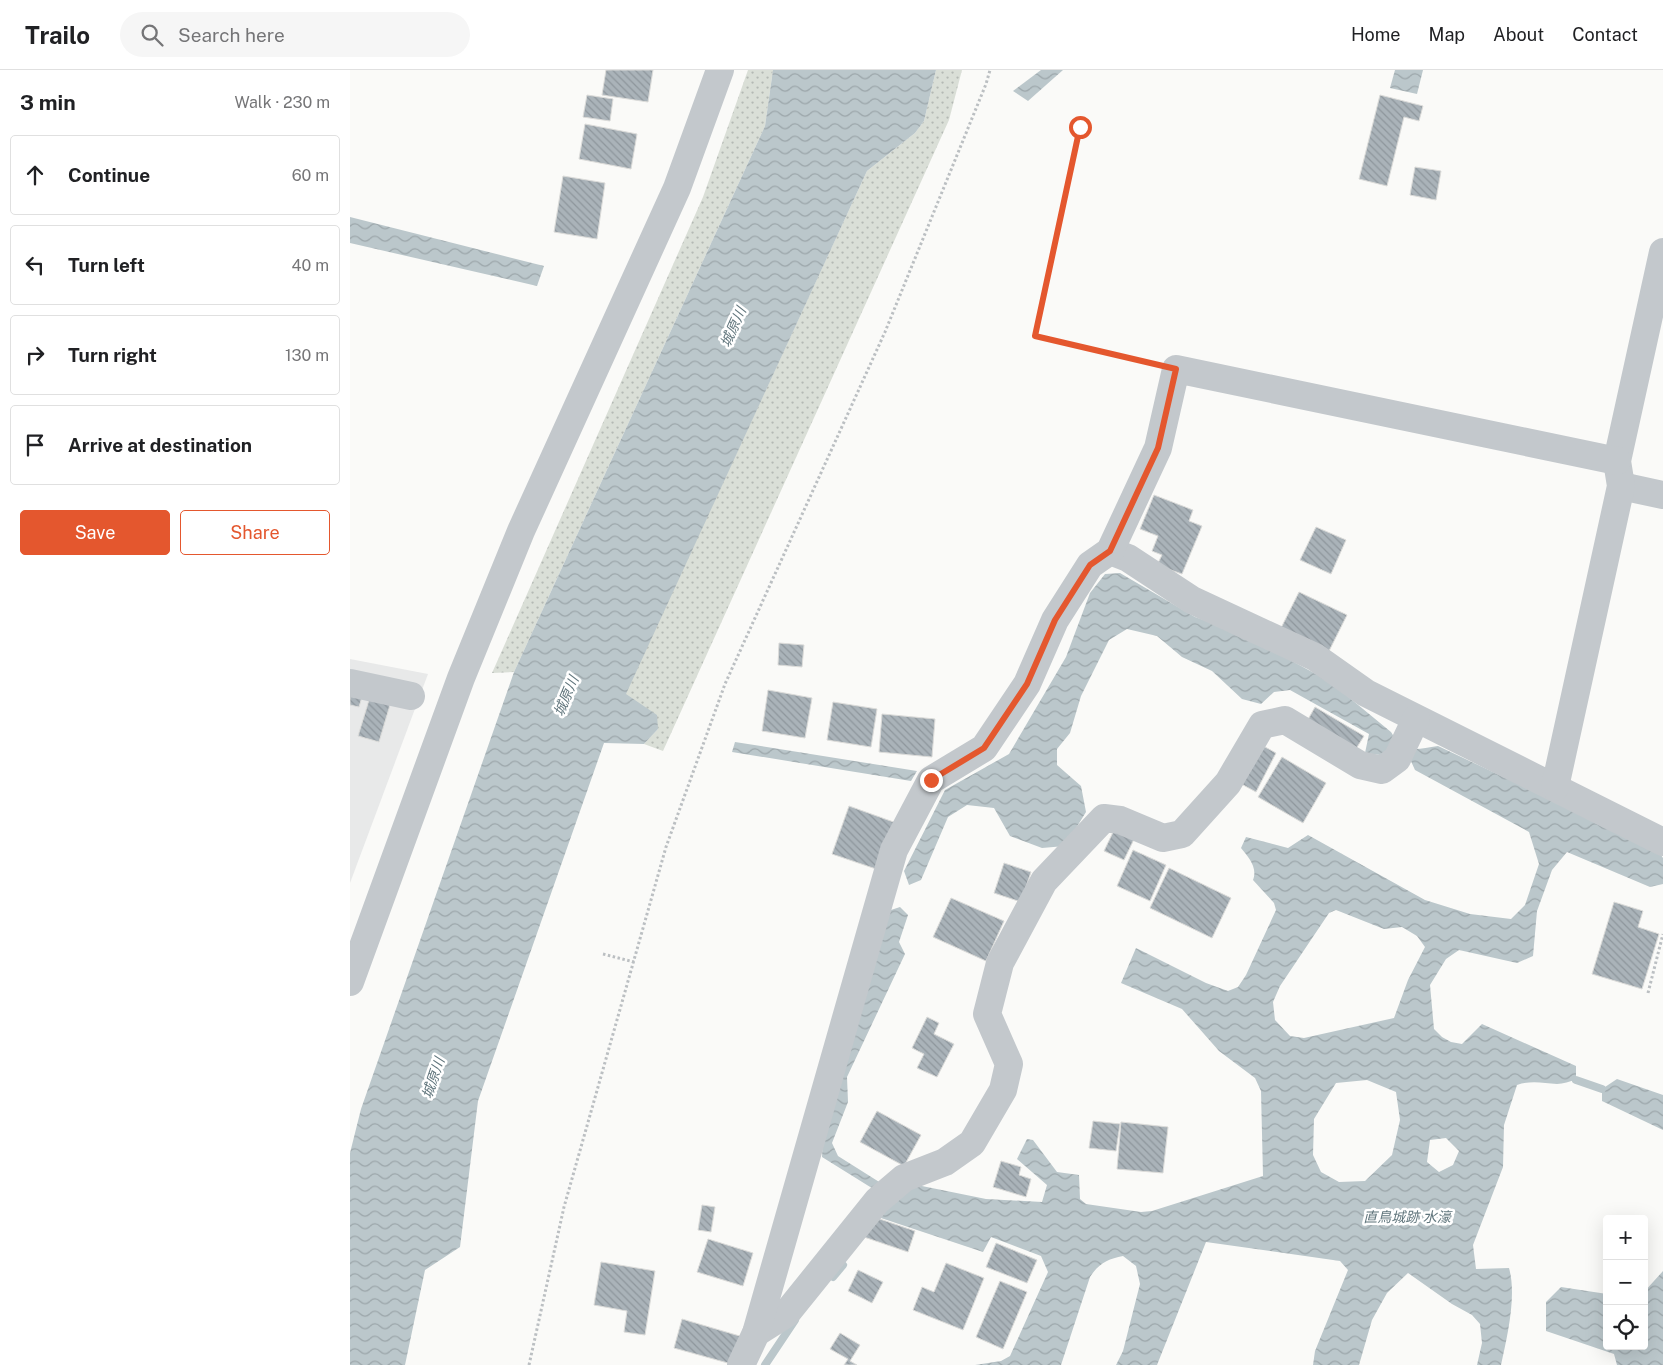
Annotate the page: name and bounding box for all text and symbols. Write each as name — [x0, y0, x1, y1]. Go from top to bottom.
search box — [120, 12, 470, 57]
text: Trailo — [25, 21, 90, 49]
icon: search — [138, 21, 166, 49]
text: Search here — [178, 24, 285, 46]
text: Home — [1351, 24, 1401, 45]
text: Map — [1429, 24, 1465, 45]
text: About — [1493, 24, 1544, 45]
text: Contact — [1572, 24, 1638, 45]
text: 3 min — [20, 90, 76, 115]
text: Walk · 230 m — [234, 93, 330, 112]
route start — [1069, 116, 1092, 139]
icon: ahead — [21, 161, 49, 189]
text: Continue — [68, 164, 150, 186]
text: 60 m — [292, 166, 329, 185]
icon: left — [21, 251, 49, 279]
text: Turn left — [68, 254, 145, 276]
text: 40 m — [291, 256, 329, 275]
water label: 城原川 — [717, 303, 750, 349]
icon: right — [21, 341, 49, 369]
text: Turn right — [68, 344, 157, 366]
text: 130 m — [285, 346, 329, 365]
icon: arrive — [21, 431, 49, 459]
text: Arrive at destination — [68, 434, 252, 456]
button: Save — [20, 510, 170, 555]
button: Share — [180, 510, 330, 555]
water label: 城原川 — [550, 672, 582, 718]
route end — [920, 769, 943, 792]
water label: 城原川 — [419, 1054, 448, 1100]
water label: 直鳥城跡 水濠 — [1363, 1209, 1453, 1225]
map controls — [1603, 1215, 1648, 1350]
button: + — [1603, 1215, 1648, 1260]
button: − — [1603, 1260, 1648, 1305]
button: locate — [1603, 1305, 1648, 1350]

